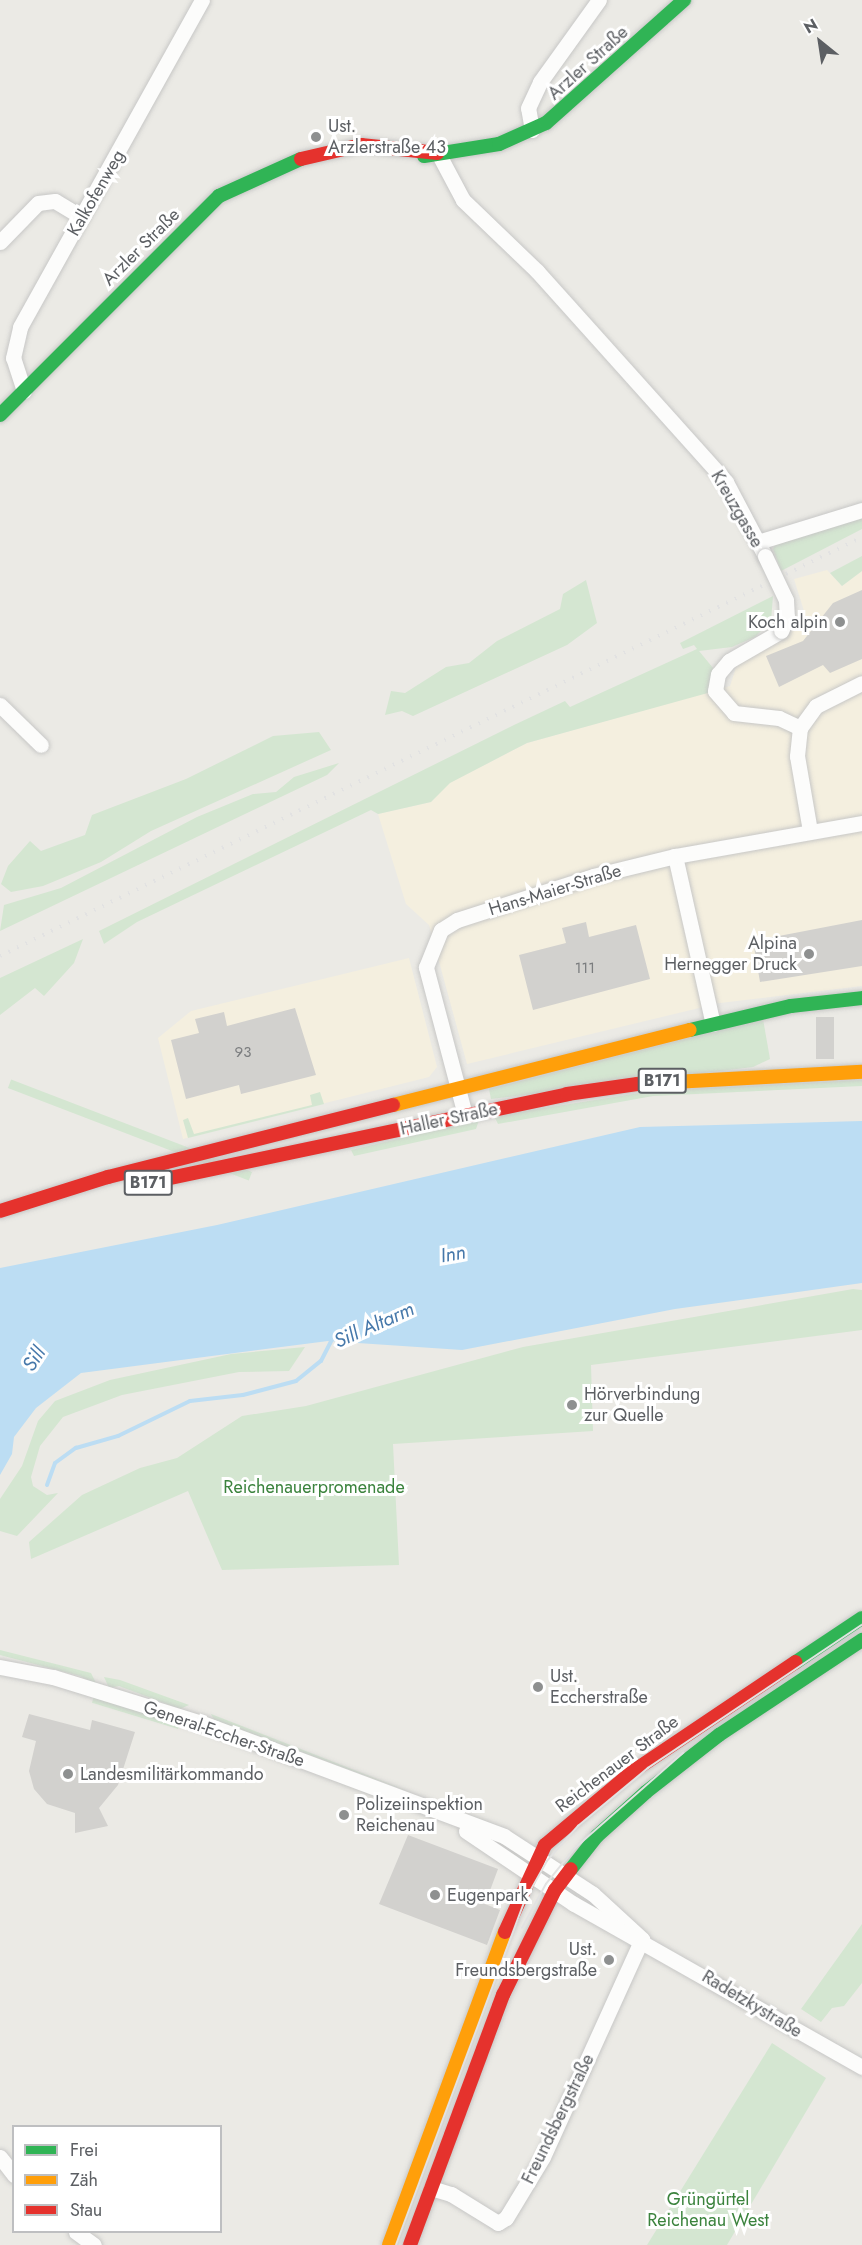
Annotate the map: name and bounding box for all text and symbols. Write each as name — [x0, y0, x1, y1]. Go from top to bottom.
north arrow — [790, 12, 850, 72]
text: N — [799, 13, 822, 39]
street label: Arzler Straße — [543, 21, 633, 105]
place label: Ust. Arzlerstraße 43 — [328, 116, 446, 158]
marker: Ust. Arzlerstraße 43 — [309, 130, 323, 144]
street label: Kalkofenweg — [63, 146, 129, 240]
street label: Arzler Straße — [98, 204, 184, 290]
street label: Kreuzgasse — [706, 467, 768, 551]
place label: Koch alpin — [748, 611, 828, 633]
marker: Koch alpin — [833, 615, 847, 629]
street label: Hans-Maier-Straße — [486, 860, 624, 920]
place label: Alpina Hernegger Druck — [664, 933, 797, 976]
marker: Alpina Hernegger Druck — [802, 947, 816, 961]
house number: 111 — [575, 960, 595, 978]
house number: 93 — [235, 1044, 251, 1062]
road number: B171 — [636, 1068, 688, 1094]
street label: Haller Straße — [398, 1098, 500, 1140]
road number: B171 — [122, 1170, 174, 1196]
water label: Inn — [439, 1240, 467, 1268]
water label: Sill Altarm — [330, 1297, 418, 1353]
water label: Sill — [17, 1342, 51, 1376]
place label: Hörverbindung zur Quelle — [584, 1384, 700, 1426]
marker: Hörverbindung zur Quelle — [565, 1398, 579, 1412]
park label: Reichenauerpromenade — [223, 1476, 405, 1498]
place label: Ust. Eccherstraße — [550, 1666, 648, 1708]
marker: Ust. Eccherstraße — [531, 1680, 545, 1694]
street label: General-Eccher-Straße — [141, 1696, 307, 1772]
street label: Reichenauer Straße — [551, 1711, 683, 1817]
place label: Landesmilitärkommando — [80, 1763, 264, 1785]
marker: Landesmilitärkommando — [61, 1767, 75, 1781]
place label: Polizeiinspektion Reichenau — [356, 1794, 483, 1836]
marker: Polizeiinspektion Reichenau — [337, 1808, 351, 1822]
place label: Eugenpark — [447, 1884, 528, 1906]
marker: Eugenpark — [428, 1888, 442, 1902]
place label: Ust. Freundsbergstraße — [455, 1939, 597, 1982]
marker: Ust. Freundsbergstraße — [602, 1953, 616, 1967]
street label: Radetzkystraße — [698, 1966, 806, 2042]
street label: Freundsbergstraße — [517, 2051, 599, 2187]
legend — [12, 2125, 222, 2233]
text: Frei — [70, 2137, 99, 2163]
text: Zäh — [70, 2167, 98, 2193]
park label: Grüngürtel Reichenau West — [647, 2189, 769, 2232]
text: Stau — [70, 2197, 102, 2223]

